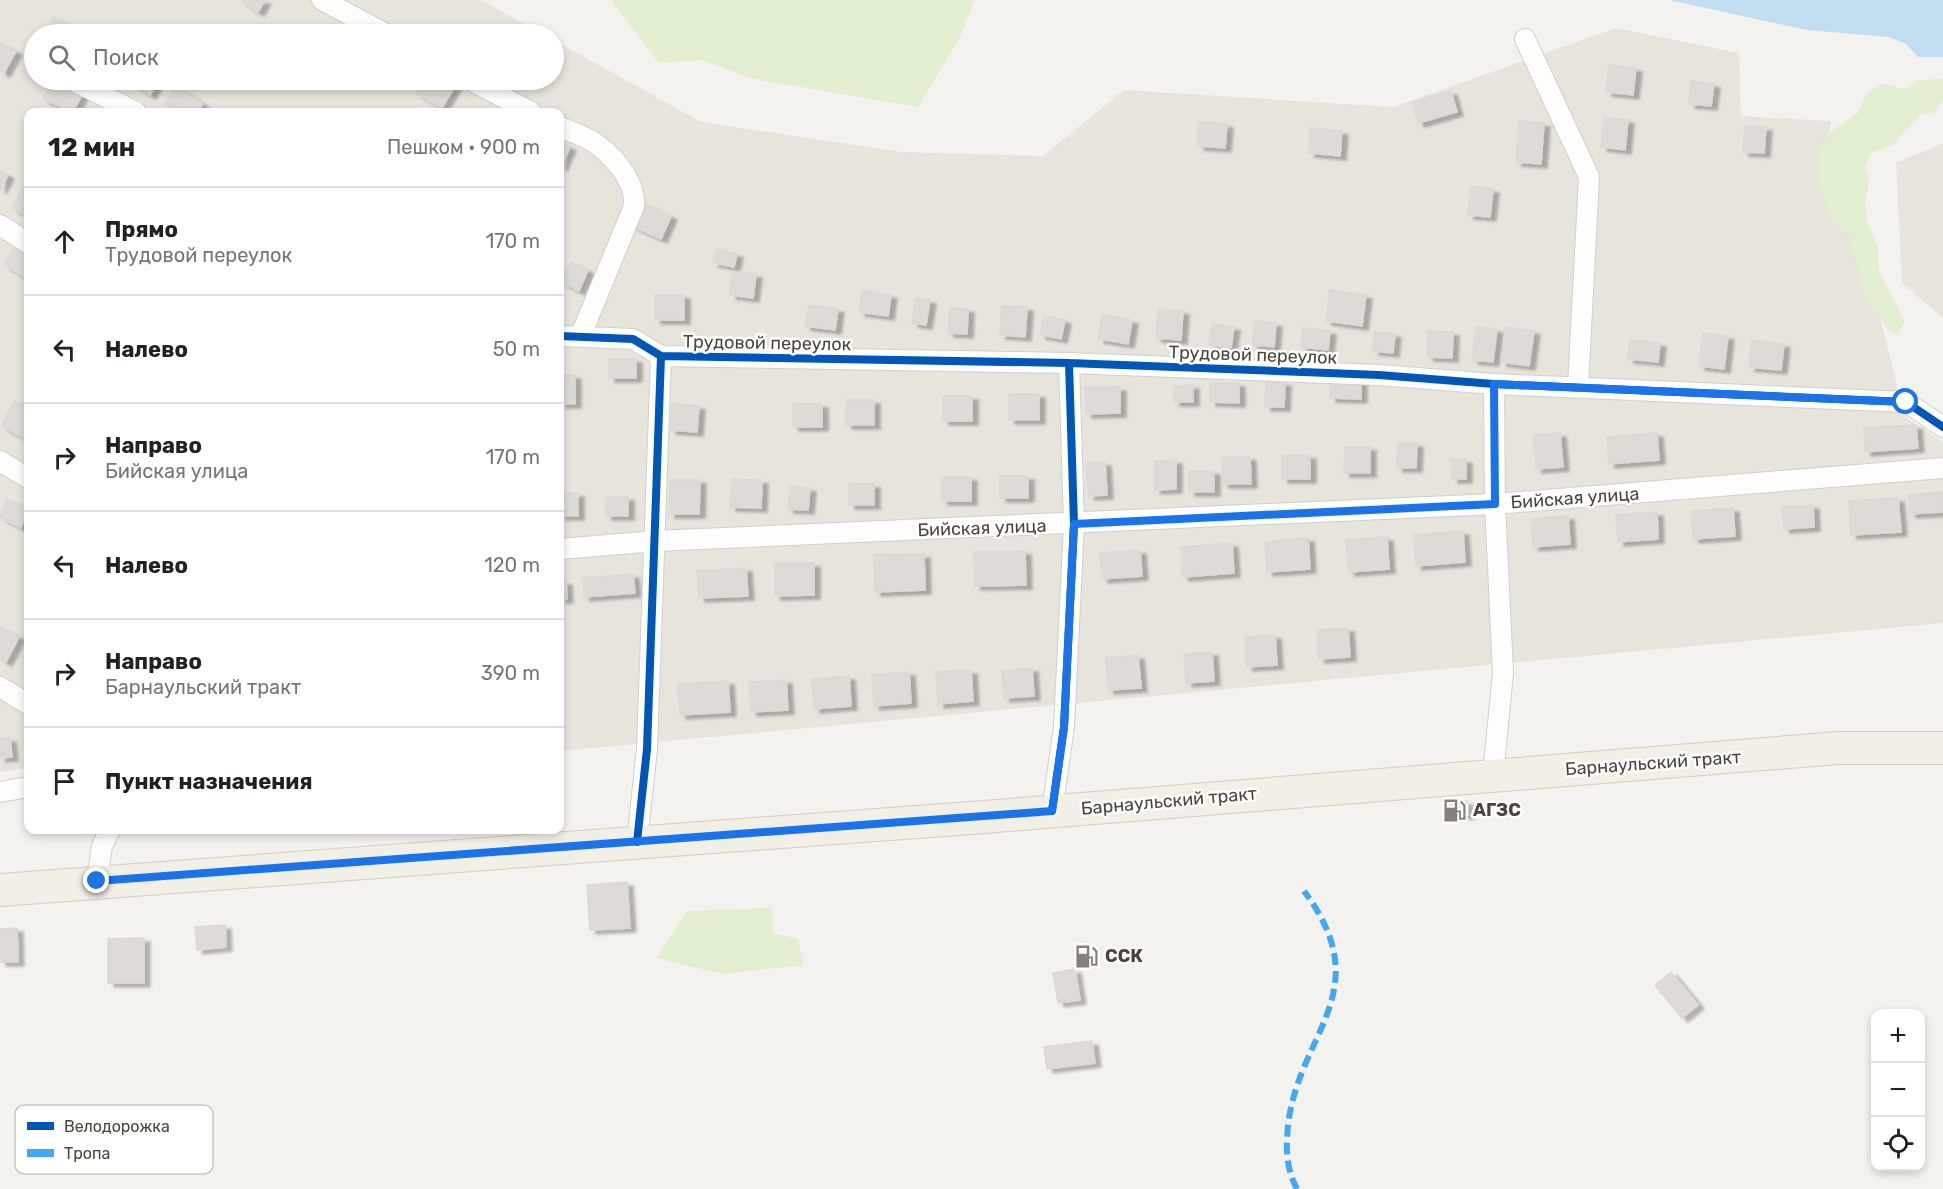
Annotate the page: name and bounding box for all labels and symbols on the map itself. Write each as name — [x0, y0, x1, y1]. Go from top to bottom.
street label: Трудовой переулок — [683, 331, 852, 355]
street label: Трудовой переулок — [1168, 341, 1338, 369]
route start — [1892, 388, 1918, 414]
street label: Бийская улица — [1510, 483, 1640, 513]
street label: Бийская улица — [917, 515, 1047, 541]
street label: Барнаульский тракт — [1564, 746, 1742, 780]
street label: Барнаульский тракт — [1080, 782, 1258, 820]
fuel station icon: АГЗС — [1442, 797, 1468, 823]
place label: АГЗС — [1473, 799, 1521, 821]
route end — [83, 867, 109, 893]
fuel station icon: ССК — [1074, 943, 1100, 969]
place label: ССК — [1105, 945, 1143, 967]
legend — [15, 1105, 213, 1174]
text: Велодорожка — [64, 1117, 170, 1136]
text: Тропа — [64, 1144, 110, 1163]

